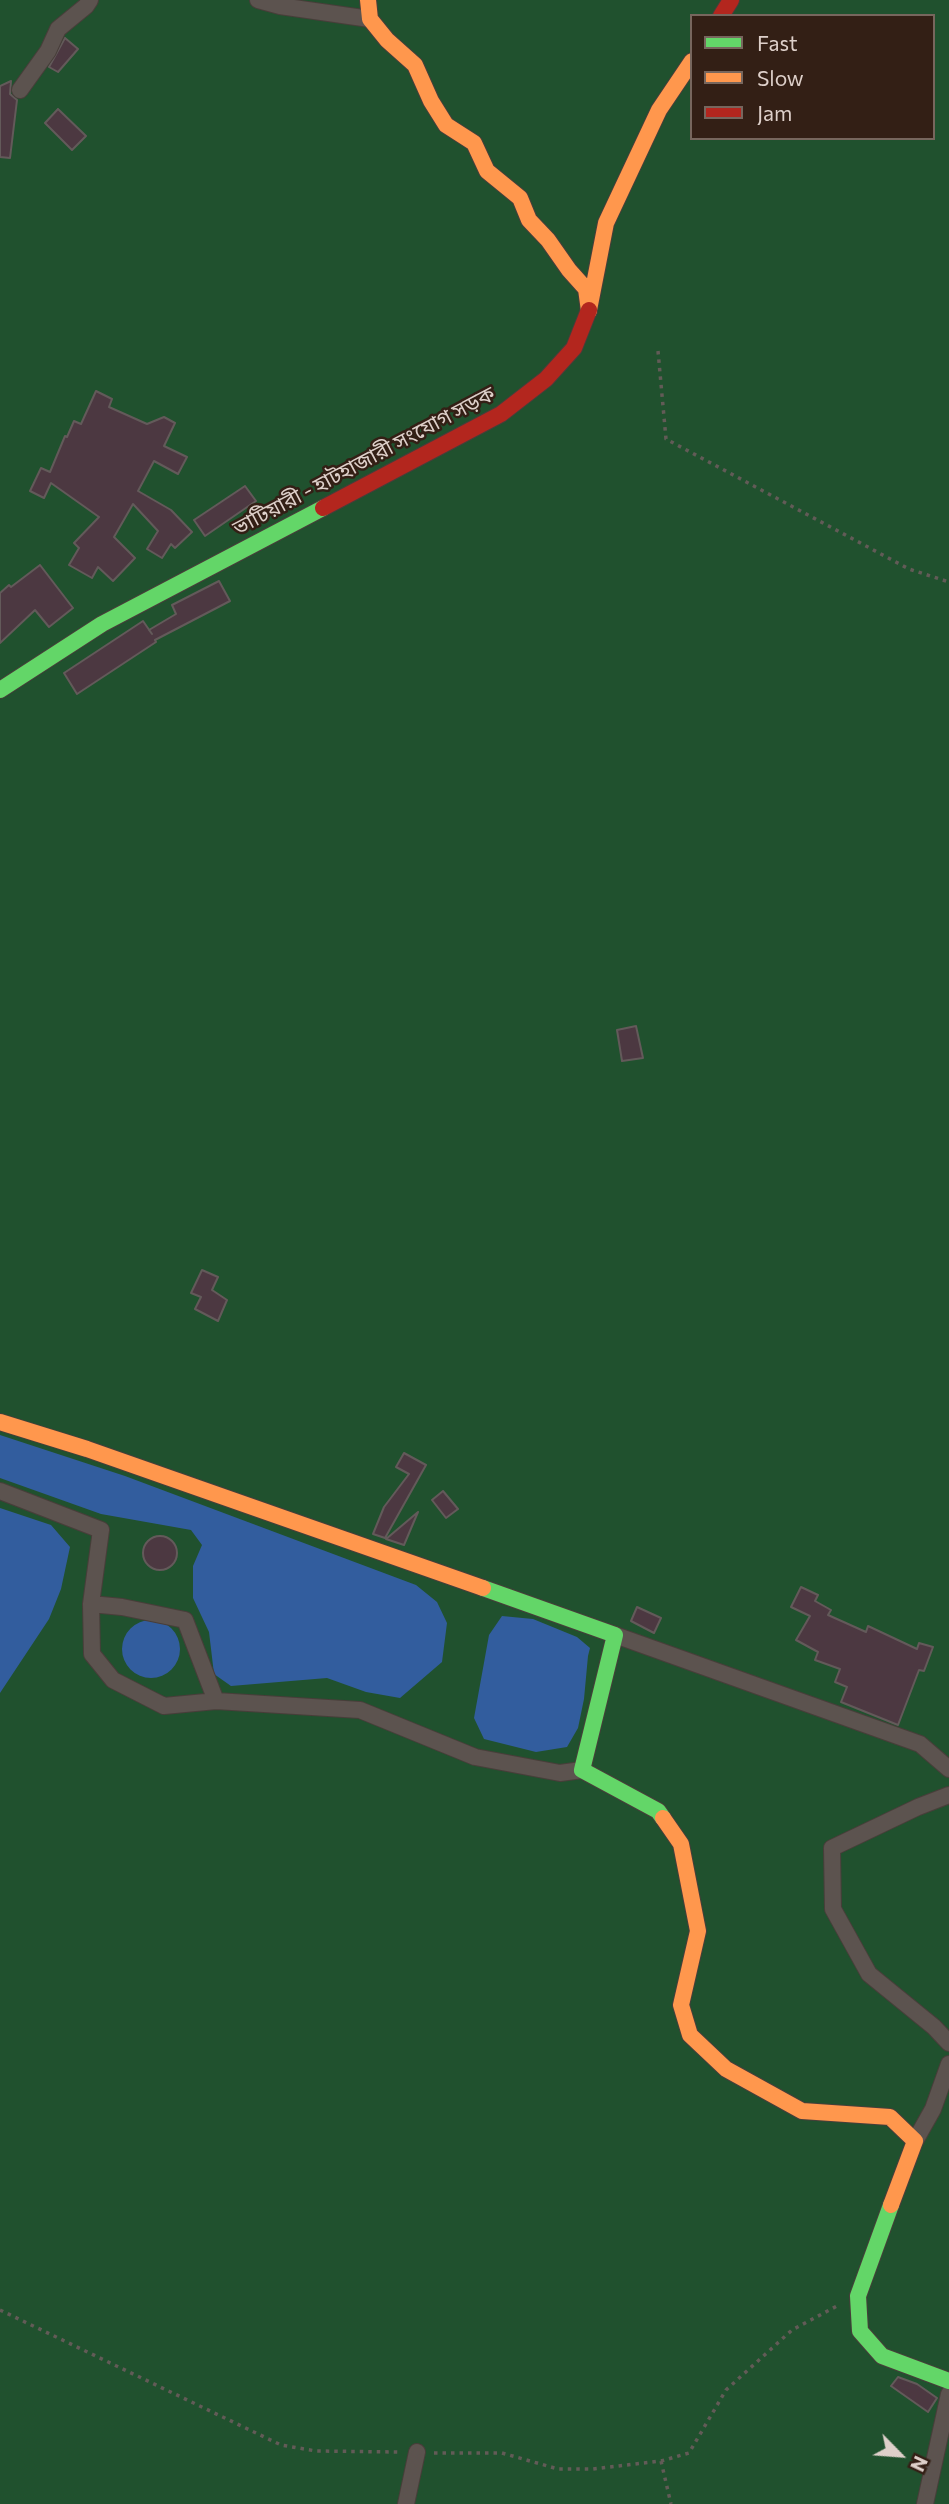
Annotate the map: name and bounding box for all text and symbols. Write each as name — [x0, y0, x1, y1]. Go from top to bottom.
legend — [690, 14, 935, 140]
text: Fast — [757, 30, 798, 55]
text: Slow — [757, 65, 804, 90]
text: Jam — [757, 100, 792, 125]
street label: ভাটিয়ারী - হাটহাজারী সংযোগ সড়ক — [229, 381, 499, 541]
north arrow — [865, 2420, 935, 2490]
text: N — [906, 2453, 933, 2475]

